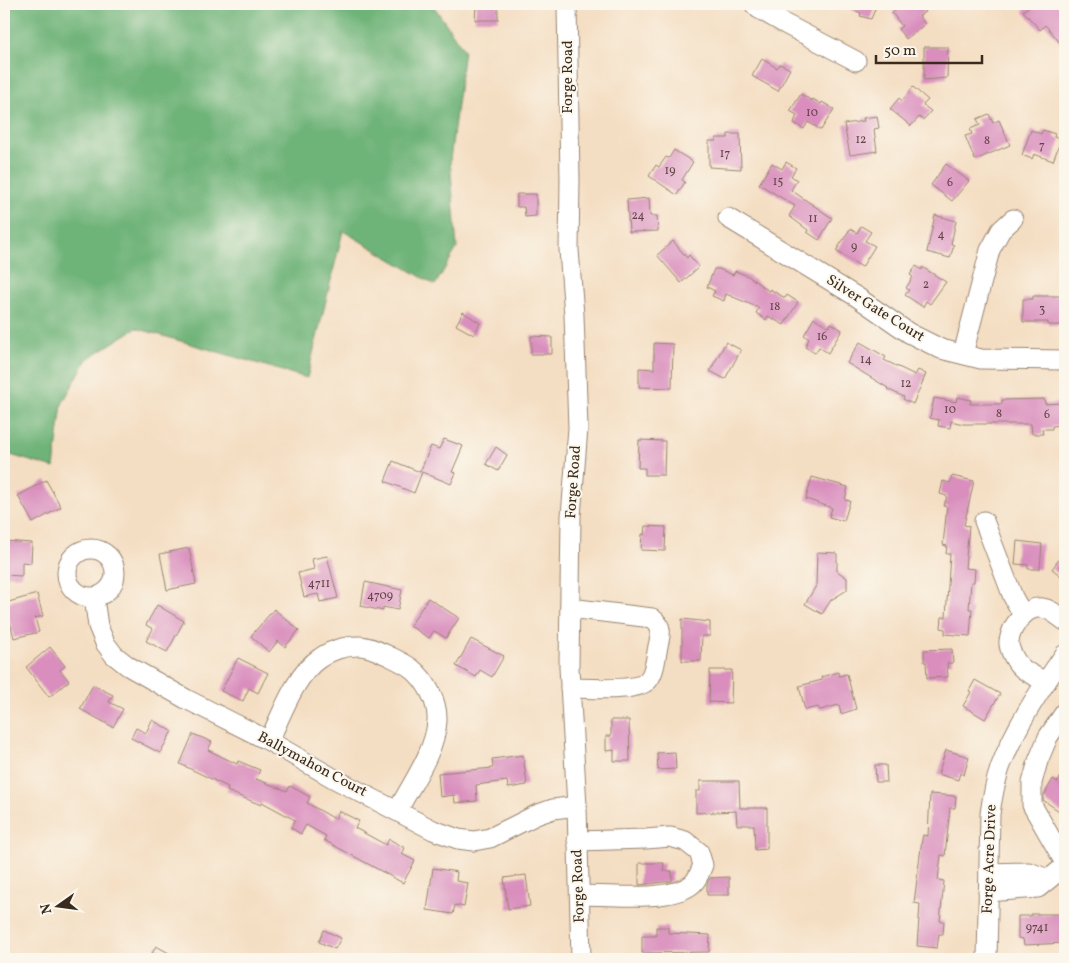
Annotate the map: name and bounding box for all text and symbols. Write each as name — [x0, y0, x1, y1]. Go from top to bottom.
scale bar — [876, 32, 983, 64]
street label: Forge Road — [558, 40, 579, 114]
text: 50 m — [884, 41, 916, 62]
house number: 10 — [806, 105, 818, 121]
house number: 12 — [855, 132, 867, 148]
house number: 8 — [984, 133, 990, 149]
house number: 7 — [1039, 138, 1045, 154]
house number: 17 — [720, 146, 730, 162]
house number: 19 — [665, 163, 675, 179]
house number: 15 — [773, 174, 783, 190]
house number: 6 — [947, 175, 953, 191]
house number: 24 — [631, 208, 645, 224]
house number: 11 — [808, 211, 818, 227]
house number: 4 — [937, 227, 945, 243]
house number: 9 — [851, 239, 857, 255]
street label: Silver Gate Court — [822, 270, 928, 348]
house number: 2 — [923, 277, 929, 293]
house number: 18 — [770, 299, 780, 315]
house number: 3 — [1039, 302, 1045, 318]
house number: 16 — [817, 329, 827, 345]
house number: 14 — [860, 352, 872, 368]
house number: 12 — [900, 376, 912, 392]
house number: 10 — [944, 402, 956, 418]
house number: 8 — [996, 406, 1002, 422]
house number: 6 — [1044, 407, 1050, 423]
street label: Forge Road — [561, 445, 587, 519]
house number: 4711 — [308, 576, 330, 592]
house number: 4709 — [367, 588, 393, 604]
street label: Ballymahon Court — [254, 727, 370, 803]
street label: Forge Acre Drive — [978, 804, 1002, 914]
street label: Forge Road — [567, 849, 591, 923]
north arrow — [32, 880, 82, 930]
text: N — [36, 902, 57, 916]
house number: 9741 — [1026, 920, 1048, 936]

